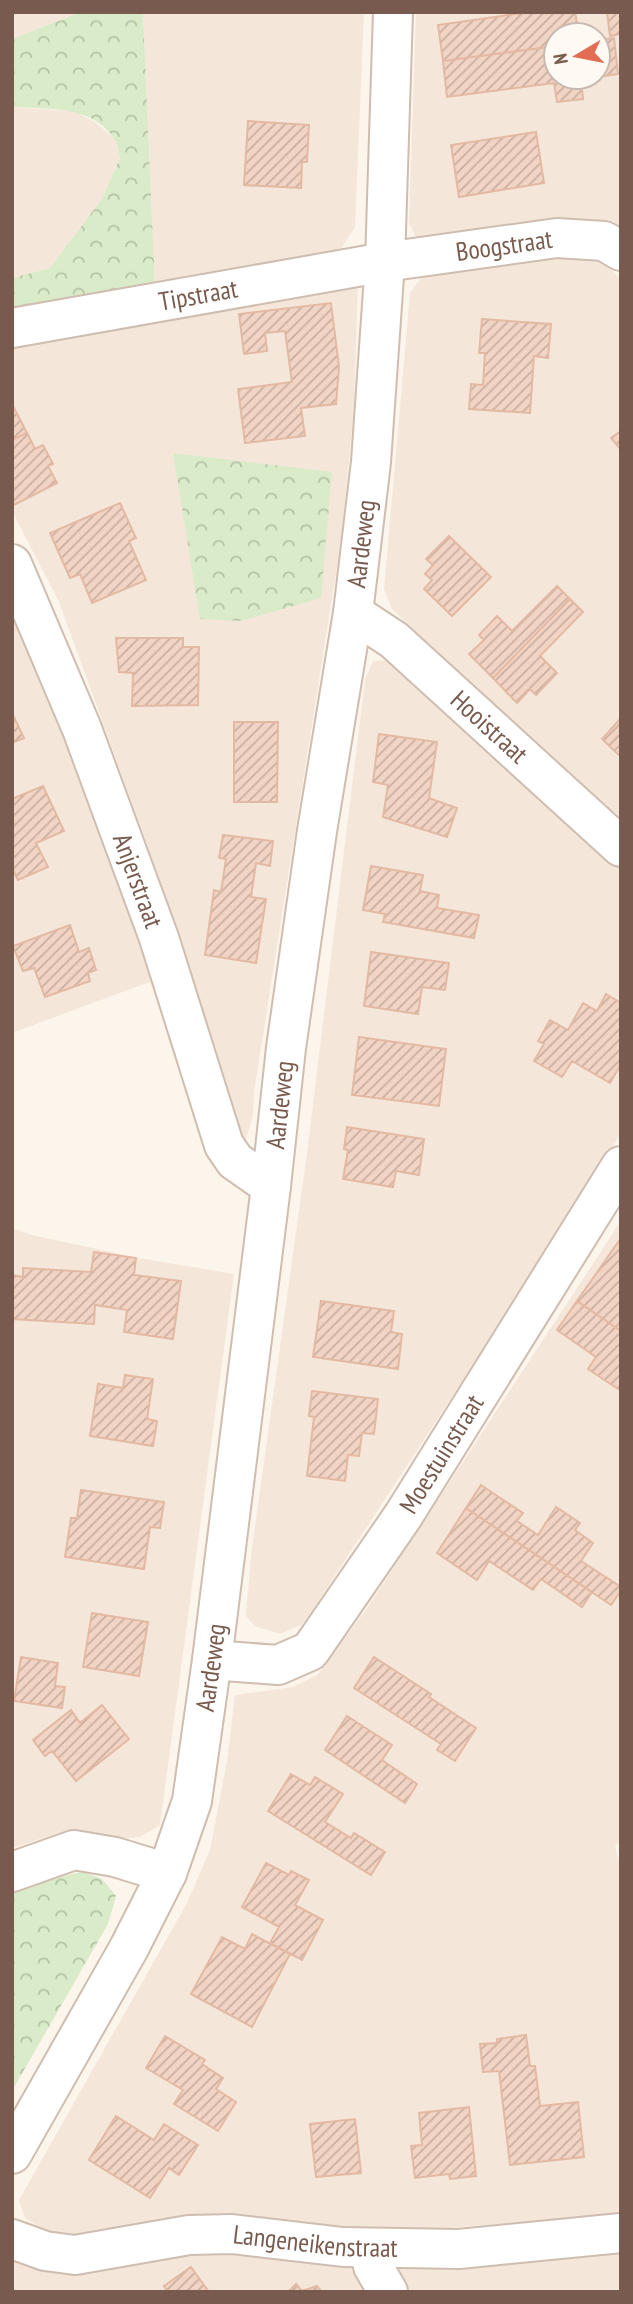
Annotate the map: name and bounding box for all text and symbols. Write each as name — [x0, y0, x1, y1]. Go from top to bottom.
north arrow — [542, 21, 612, 91]
text: N — [548, 52, 573, 66]
street label: Boogstraat — [454, 222, 554, 268]
street label: Tipstraat — [156, 271, 240, 318]
street label: Aardeweg — [339, 498, 382, 590]
street label: Hooistraat — [444, 683, 535, 770]
street label: Anjerstraat — [106, 829, 171, 932]
street label: Aardeweg — [258, 1059, 301, 1150]
street label: Moestuinstraat — [392, 1388, 491, 1519]
street label: Aardeweg — [188, 1622, 232, 1714]
street label: Langeneikenstraat — [231, 2217, 398, 2264]

